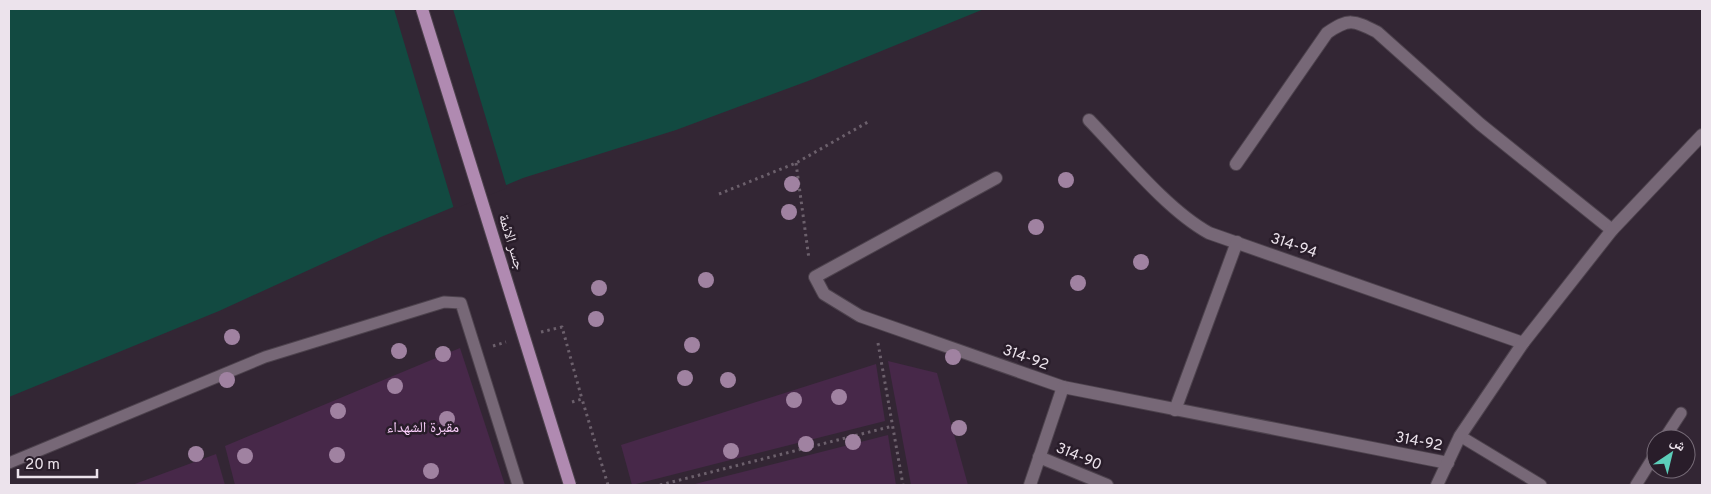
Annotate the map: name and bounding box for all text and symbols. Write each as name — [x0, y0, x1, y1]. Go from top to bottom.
street label: جسر الائمة — [493, 212, 528, 273]
street label: 314-94 — [1268, 230, 1319, 263]
street label: 314-92 — [1000, 341, 1051, 375]
park label: مقبرة الشهداء — [387, 419, 459, 438]
street label: 314-92 — [1393, 429, 1444, 456]
north arrow — [1646, 429, 1696, 479]
text: ش — [1667, 433, 1689, 456]
street label: 314-90 — [1053, 439, 1104, 476]
scale bar — [18, 446, 96, 478]
text: 20 m — [25, 456, 60, 475]

